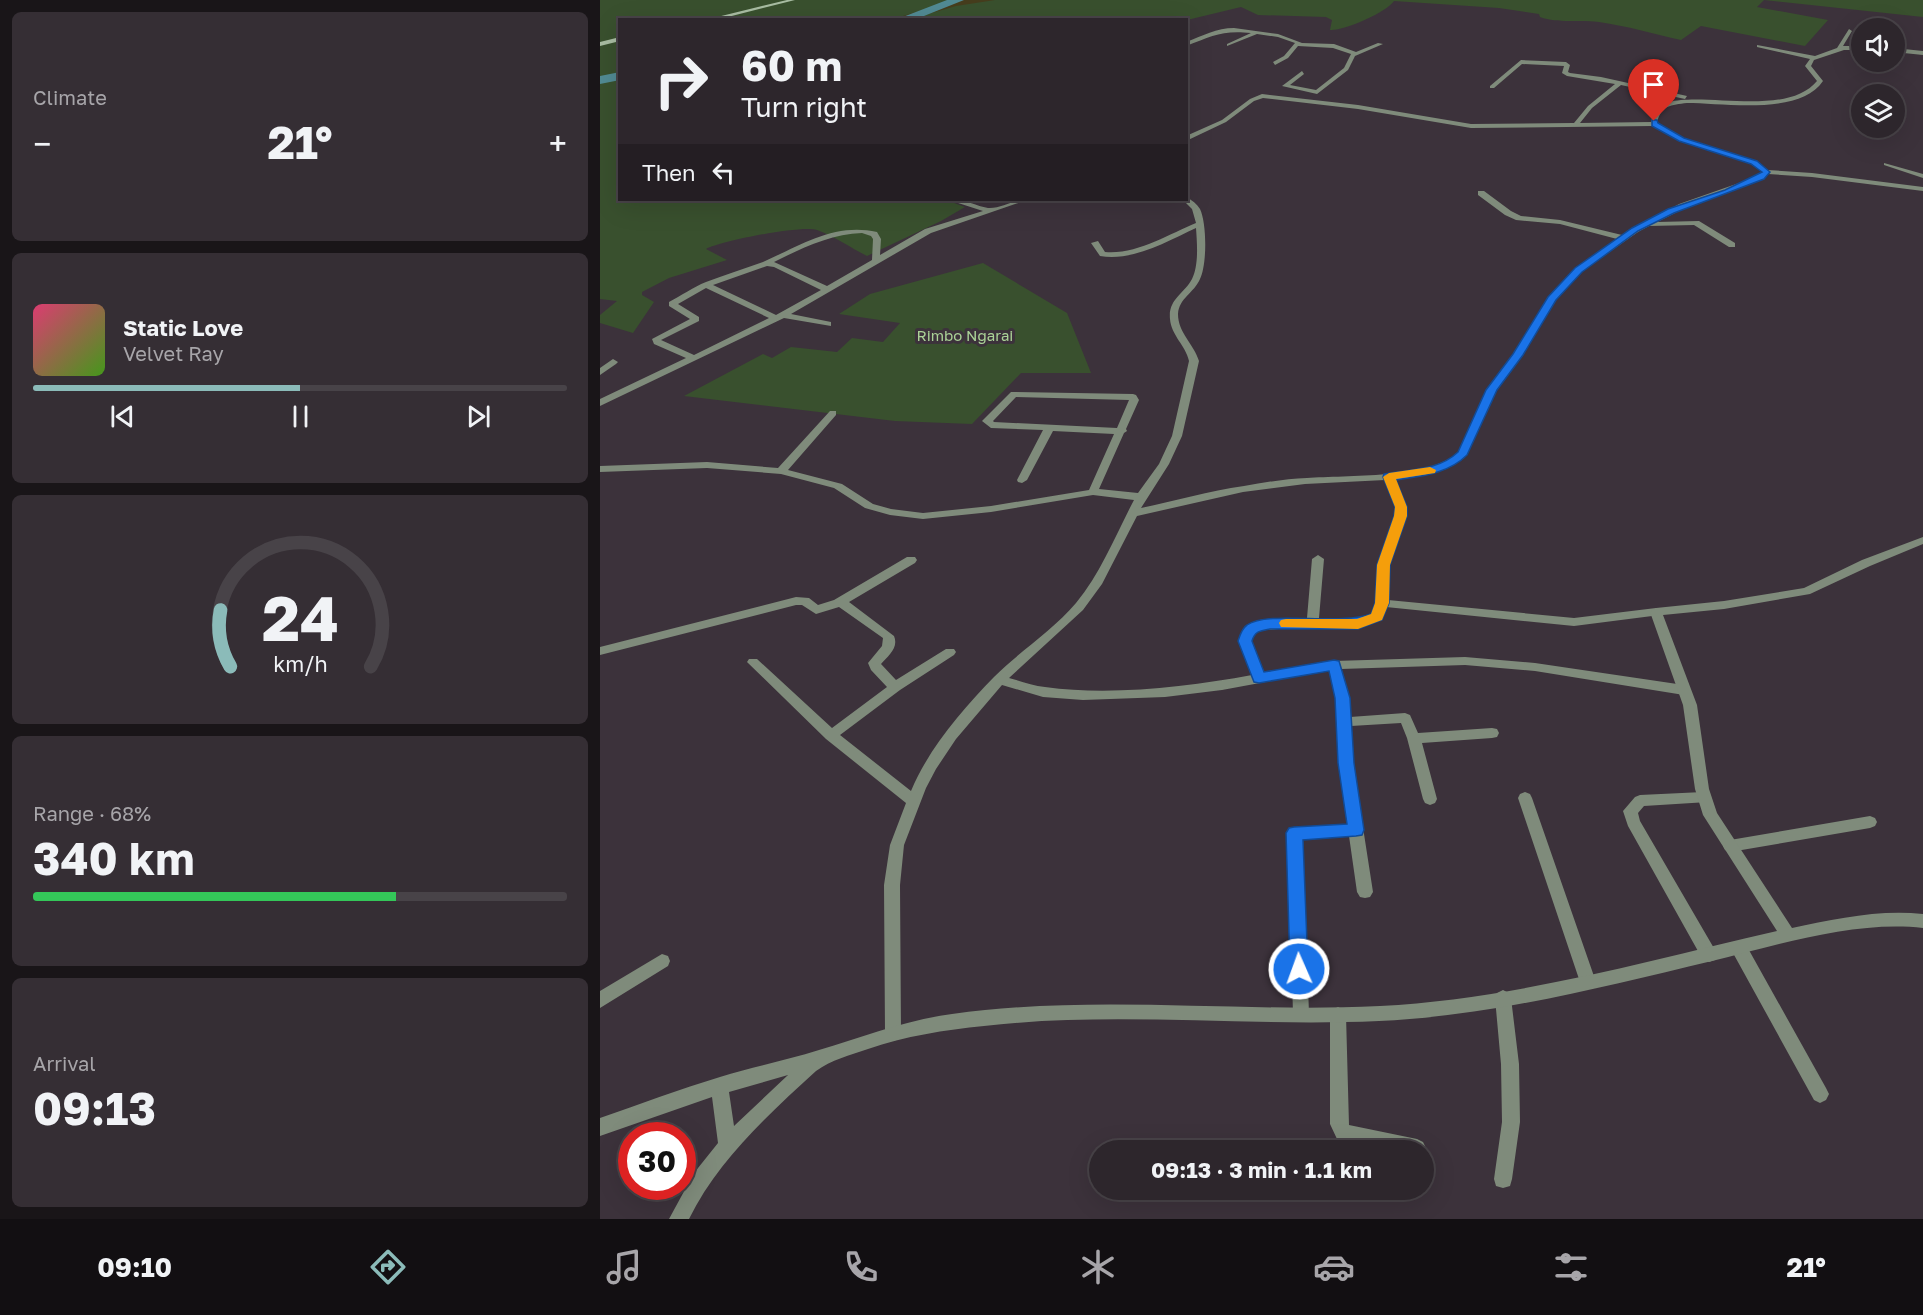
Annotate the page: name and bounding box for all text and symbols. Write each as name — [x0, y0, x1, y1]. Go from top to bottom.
map controls — [1851, 18, 1905, 138]
button: sound — [1851, 18, 1905, 72]
text: 60 m — [741, 40, 842, 90]
icon: right — [642, 42, 720, 120]
pin — [1628, 59, 1679, 121]
icon: arrive — [1637, 68, 1670, 101]
button: layers — [1851, 84, 1905, 138]
text: Climate — [33, 85, 107, 109]
text: Turn right — [741, 91, 867, 123]
text: 21° — [267, 115, 333, 169]
text: − — [33, 124, 51, 163]
text: + — [549, 124, 567, 163]
icon: left — [707, 156, 740, 189]
text: Then — [642, 159, 695, 186]
text: Static Love — [123, 314, 243, 341]
park label: Rimbo Ngarai — [917, 326, 1013, 344]
text: Velvet Ray — [123, 341, 224, 365]
icon: previous — [106, 400, 139, 433]
icon: pause — [284, 400, 317, 433]
icon: next — [462, 400, 495, 433]
text: 24 — [261, 580, 339, 655]
text: km/h — [273, 651, 327, 677]
text: Range · 68% — [33, 801, 151, 825]
text: 340 km — [33, 831, 195, 885]
position arrow — [1267, 937, 1331, 1001]
text: Arrival — [33, 1051, 96, 1075]
text: 09:13 — [33, 1081, 156, 1135]
speed limit sign: 30 — [618, 1122, 696, 1200]
text: 09:13 · 3 min · 1.1 km — [1151, 1156, 1372, 1183]
icon: directions — [367, 1246, 409, 1288]
icon: music — [603, 1246, 645, 1288]
icon: phone — [840, 1246, 882, 1288]
icon: climate — [1077, 1246, 1119, 1288]
icon: car — [1313, 1246, 1355, 1288]
icon: filters — [1550, 1246, 1592, 1288]
text: 09:10 — [97, 1251, 172, 1283]
text: 21° — [1787, 1251, 1826, 1283]

